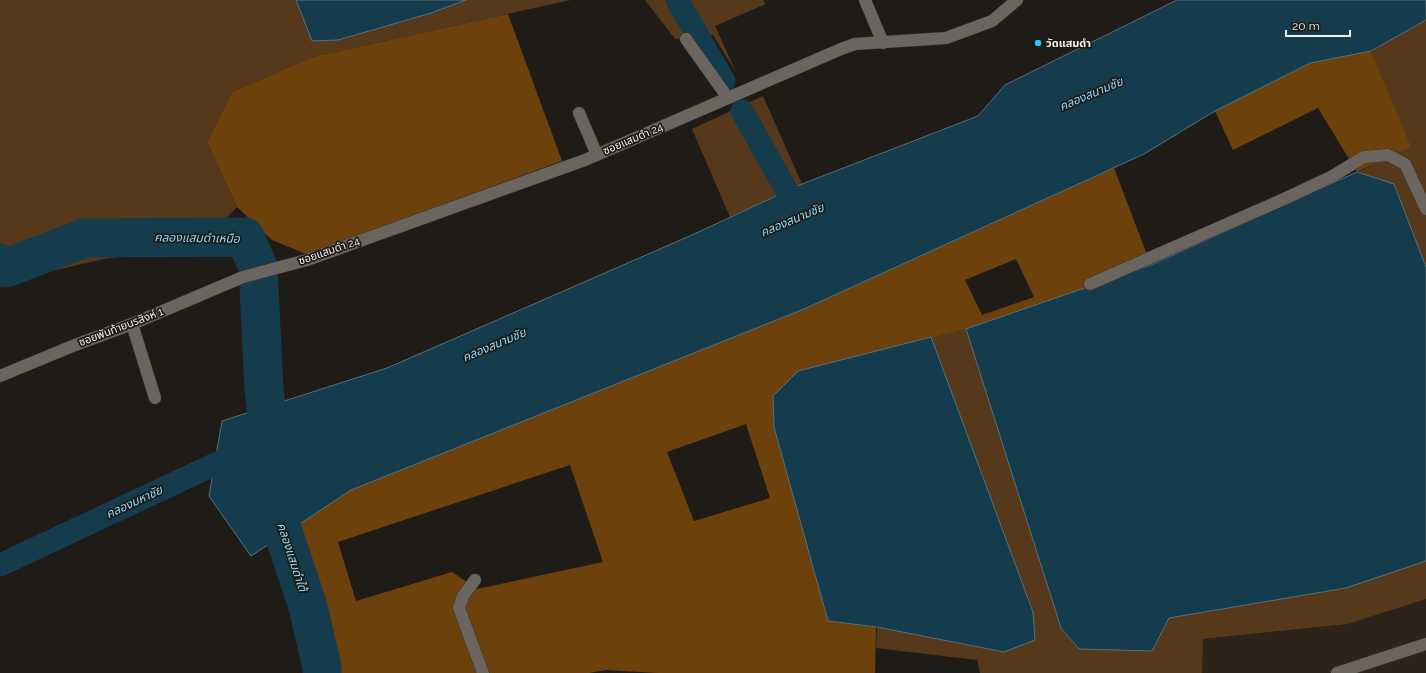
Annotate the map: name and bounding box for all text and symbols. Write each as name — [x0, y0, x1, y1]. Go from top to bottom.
scale bar — [1286, 12, 1350, 38]
text: 20 m — [1292, 19, 1320, 33]
place label: วัดแสมดำ — [1046, 37, 1091, 50]
marker: วัดแสมดำ — [1033, 38, 1043, 48]
water label: คลองสนามชัย — [1057, 74, 1126, 114]
street label: ซอยแสมดำ 24 — [601, 121, 665, 157]
water label: คลองสนามชัย — [758, 200, 827, 240]
water label: คลองแสมดำเหนือ — [154, 230, 241, 246]
street label: ซอยแสมดำ 24 — [297, 234, 361, 268]
street label: ซอยพันท้ายนรสิงห์ 1 — [77, 305, 165, 349]
water label: คลองสนามชัย — [460, 325, 529, 365]
water label: คลองมหาชัย — [104, 482, 165, 521]
water label: คลองแสมดำใต้ — [274, 521, 310, 595]

